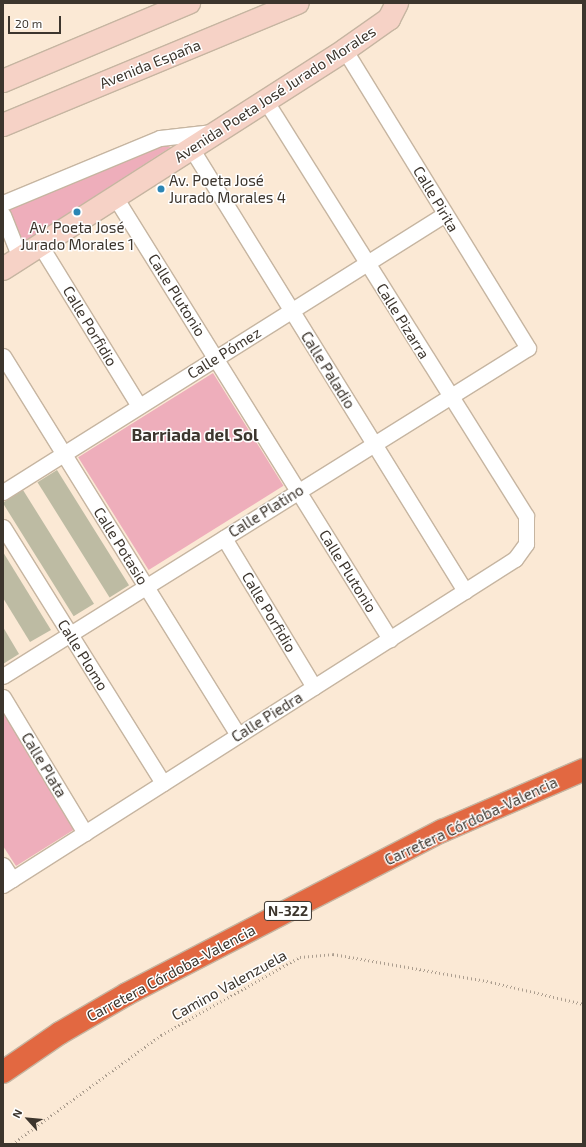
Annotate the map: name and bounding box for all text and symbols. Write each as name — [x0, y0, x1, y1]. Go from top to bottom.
scale bar — [10, 8, 63, 34]
text: 20 m — [15, 16, 42, 30]
street label: Avenida Poeta José Jurado Morales — [171, 22, 379, 166]
street label: Avenida España — [97, 36, 203, 92]
street label: Calle Pirita — [409, 163, 463, 235]
place label: Av. Poeta José Jurado Morales 4 — [169, 171, 286, 206]
marker: Av. Poeta José Jurado Morales 4 — [156, 184, 166, 194]
marker: Av. Poeta José Jurado Morales 1 — [72, 207, 82, 217]
place label: Av. Poeta José Jurado Morales 1 — [20, 218, 134, 253]
street label: Calle Plutonio — [144, 250, 210, 340]
street label: Calle Pizarra — [373, 280, 433, 362]
street label: Calle Porfidio — [59, 283, 121, 369]
street label: Calle Pómez — [184, 323, 264, 383]
street label: Calle Paladio — [297, 328, 359, 412]
district label: Barriada del Sol — [131, 425, 259, 445]
street label: Calle Platino — [225, 481, 307, 541]
street label: Calle Potasio — [90, 504, 152, 588]
street label: Calle Plutonio — [315, 526, 381, 616]
street label: Calle Porfidio — [238, 569, 300, 655]
street label: Calle Plomo — [54, 616, 112, 694]
street label: Calle Piedra — [228, 688, 306, 746]
street label: Calle Plata — [18, 729, 70, 801]
street label: Carretera Córdoba-Valencia — [382, 773, 560, 869]
road number: N-322 — [263, 899, 313, 923]
street label: Carretera Córdoba-Valencia — [83, 921, 259, 1025]
street label: Camino Valenzuela — [168, 946, 290, 1024]
north arrow — [8, 1099, 48, 1139]
text: N — [9, 1107, 24, 1120]

